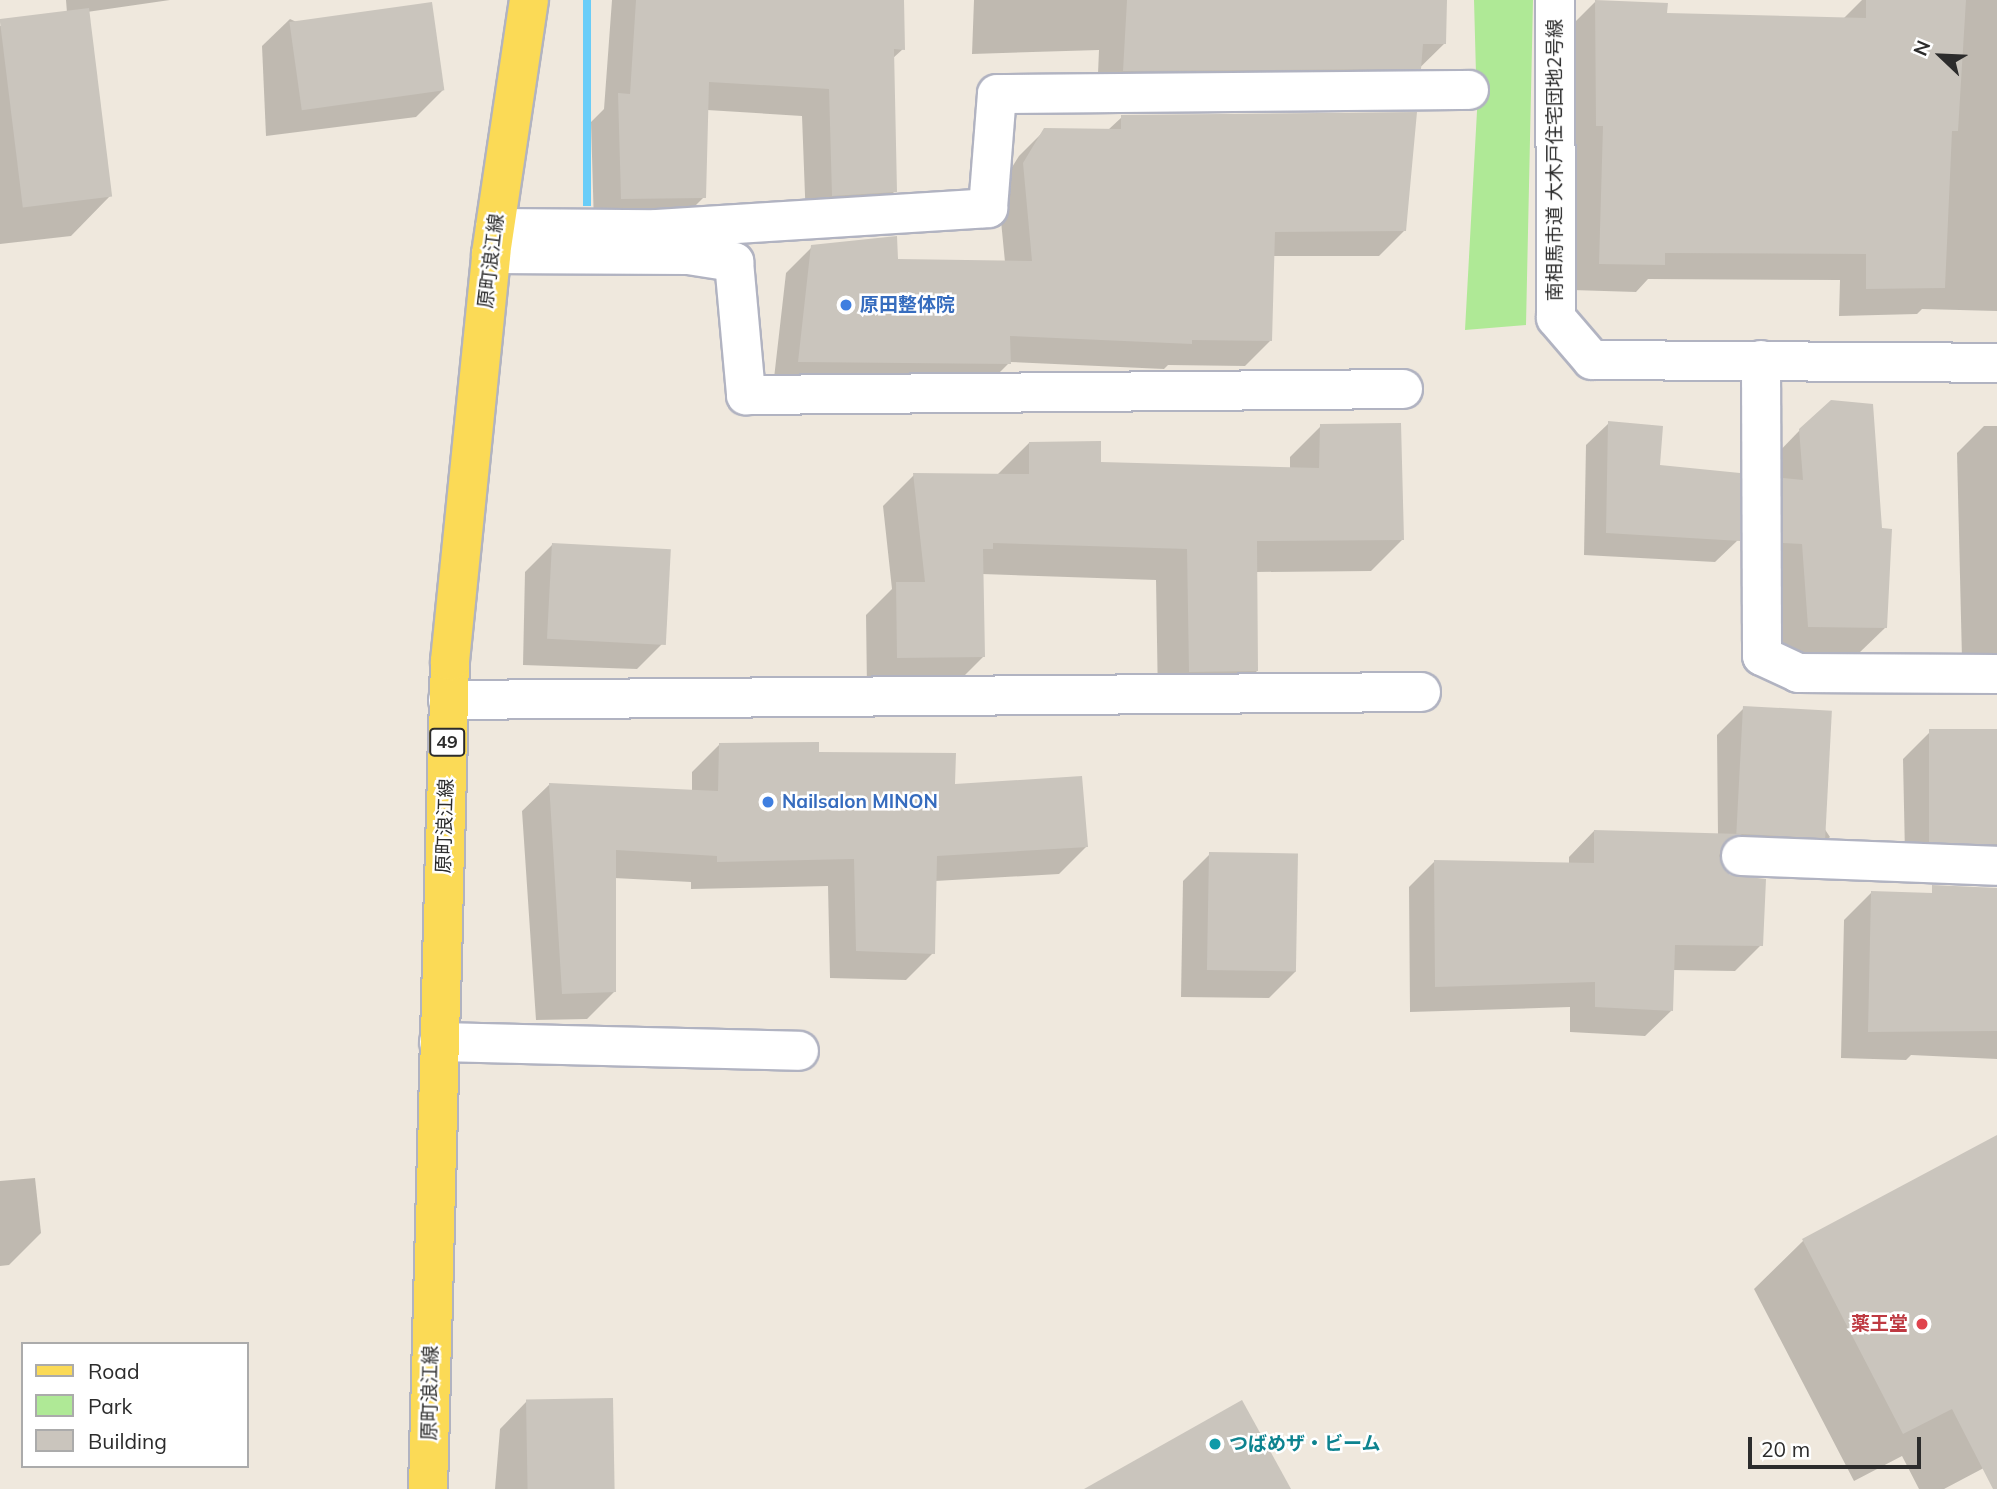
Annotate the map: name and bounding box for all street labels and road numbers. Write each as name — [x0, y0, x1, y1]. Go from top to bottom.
street label: 南相馬市道 大木戸住宅団地2号線 — [1544, 19, 1566, 301]
street label: 原町浪江線 — [474, 212, 508, 310]
road number: 49 — [428, 728, 466, 756]
street label: 原町浪江線 — [432, 778, 458, 874]
street label: 原町浪江線 — [418, 1345, 442, 1441]

